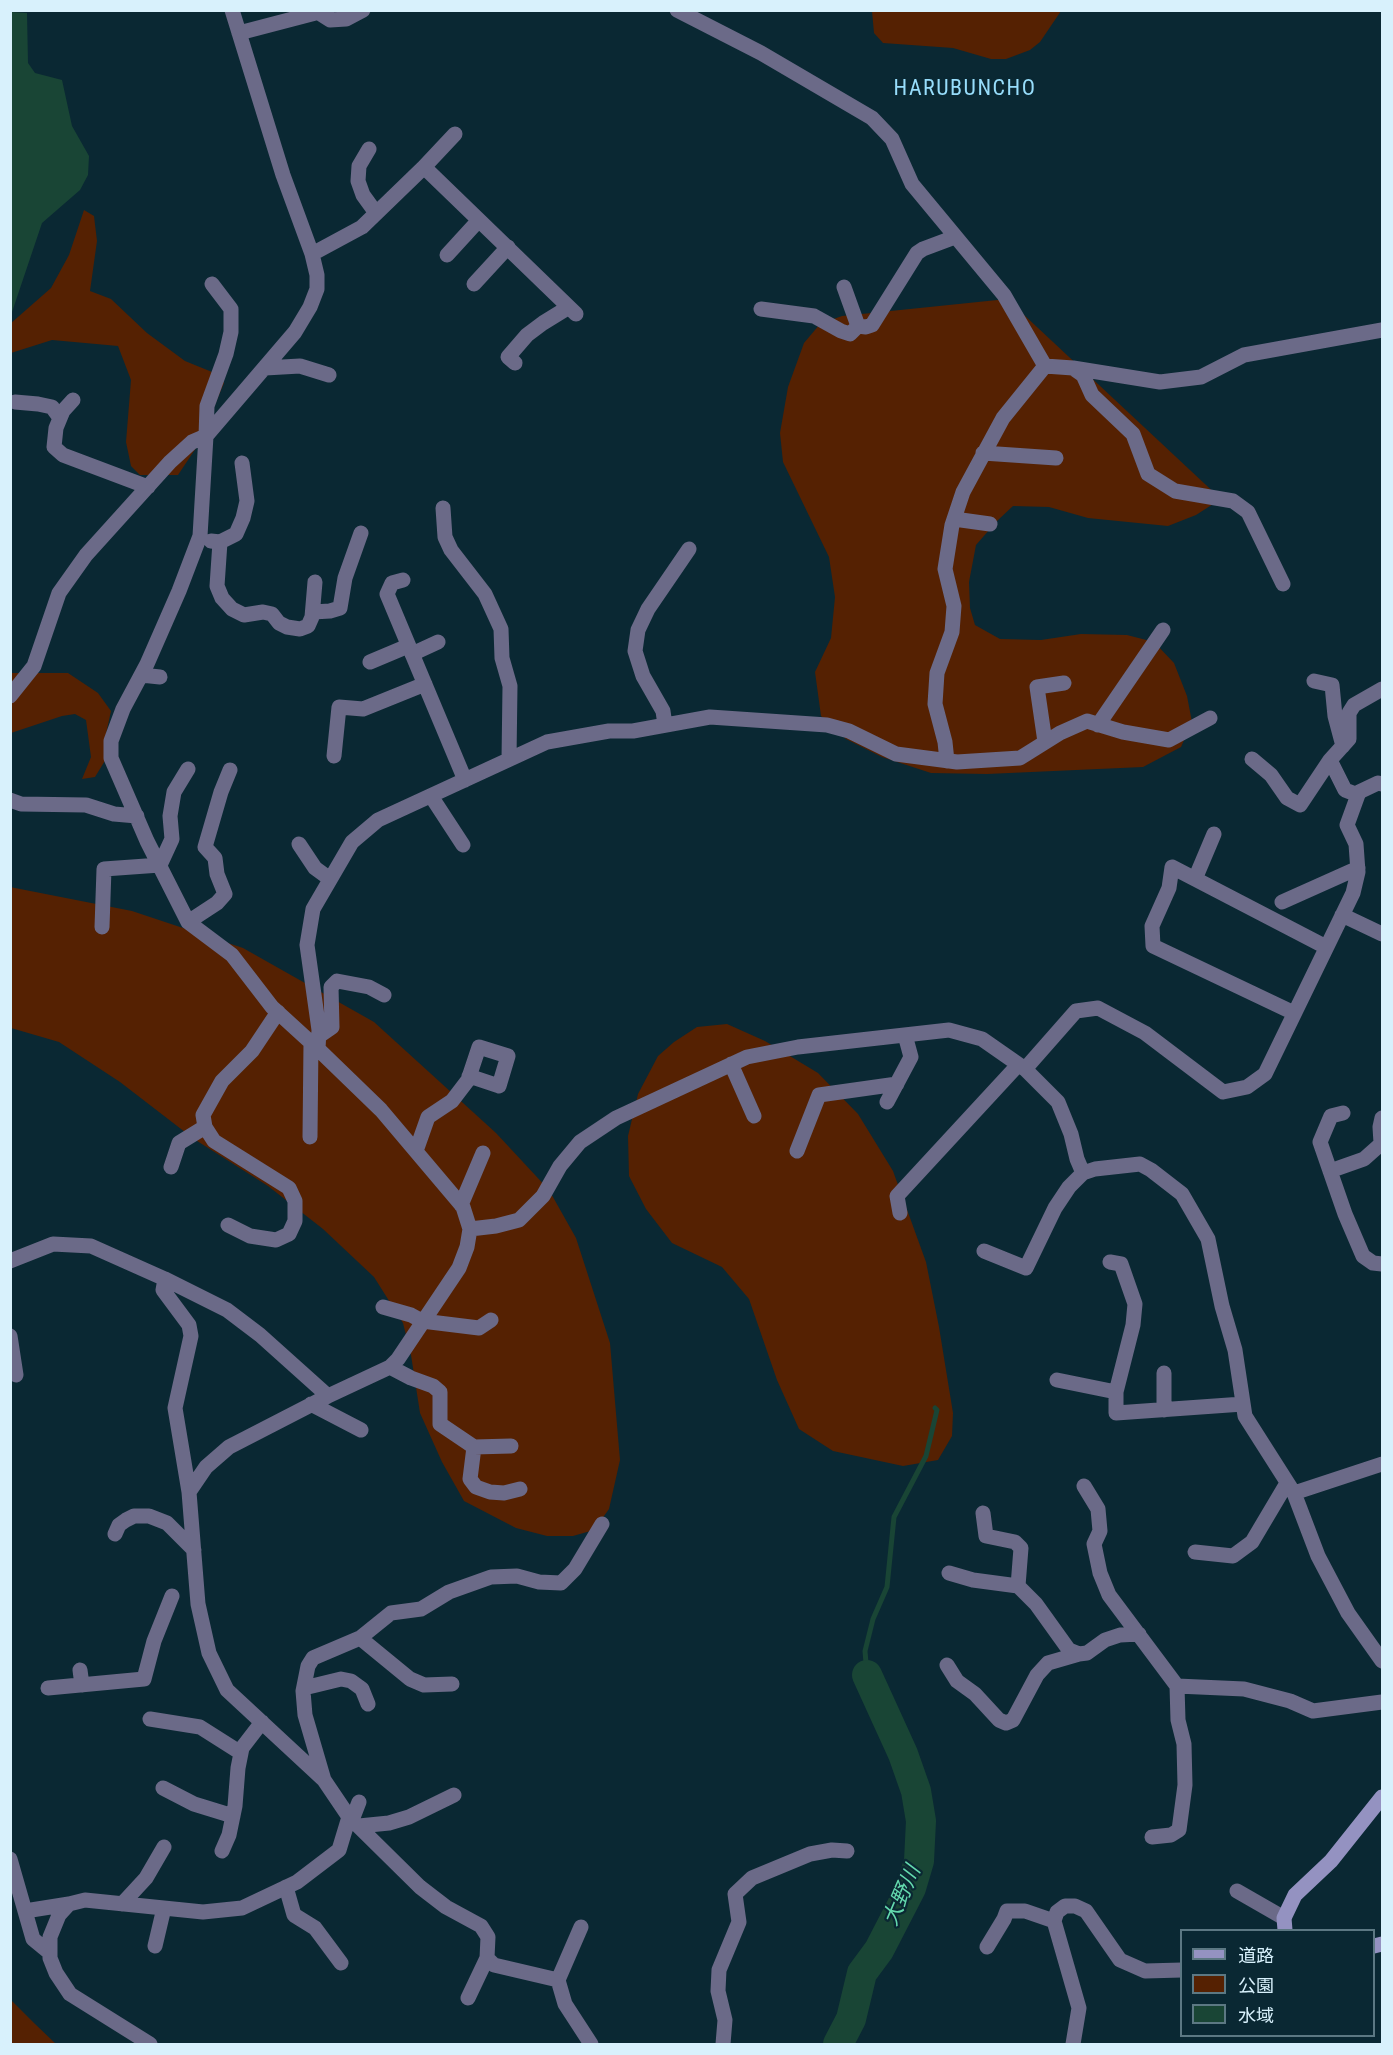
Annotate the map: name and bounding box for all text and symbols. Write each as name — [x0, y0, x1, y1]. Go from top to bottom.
district label: HARUBUNCHO — [894, 76, 1036, 102]
water label: 大野川 — [879, 1862, 927, 1930]
legend — [1180, 1929, 1375, 2037]
text: 道路 — [1238, 1945, 1274, 1966]
text: 公園 — [1238, 1975, 1274, 1996]
text: 水域 — [1238, 2005, 1274, 2026]

